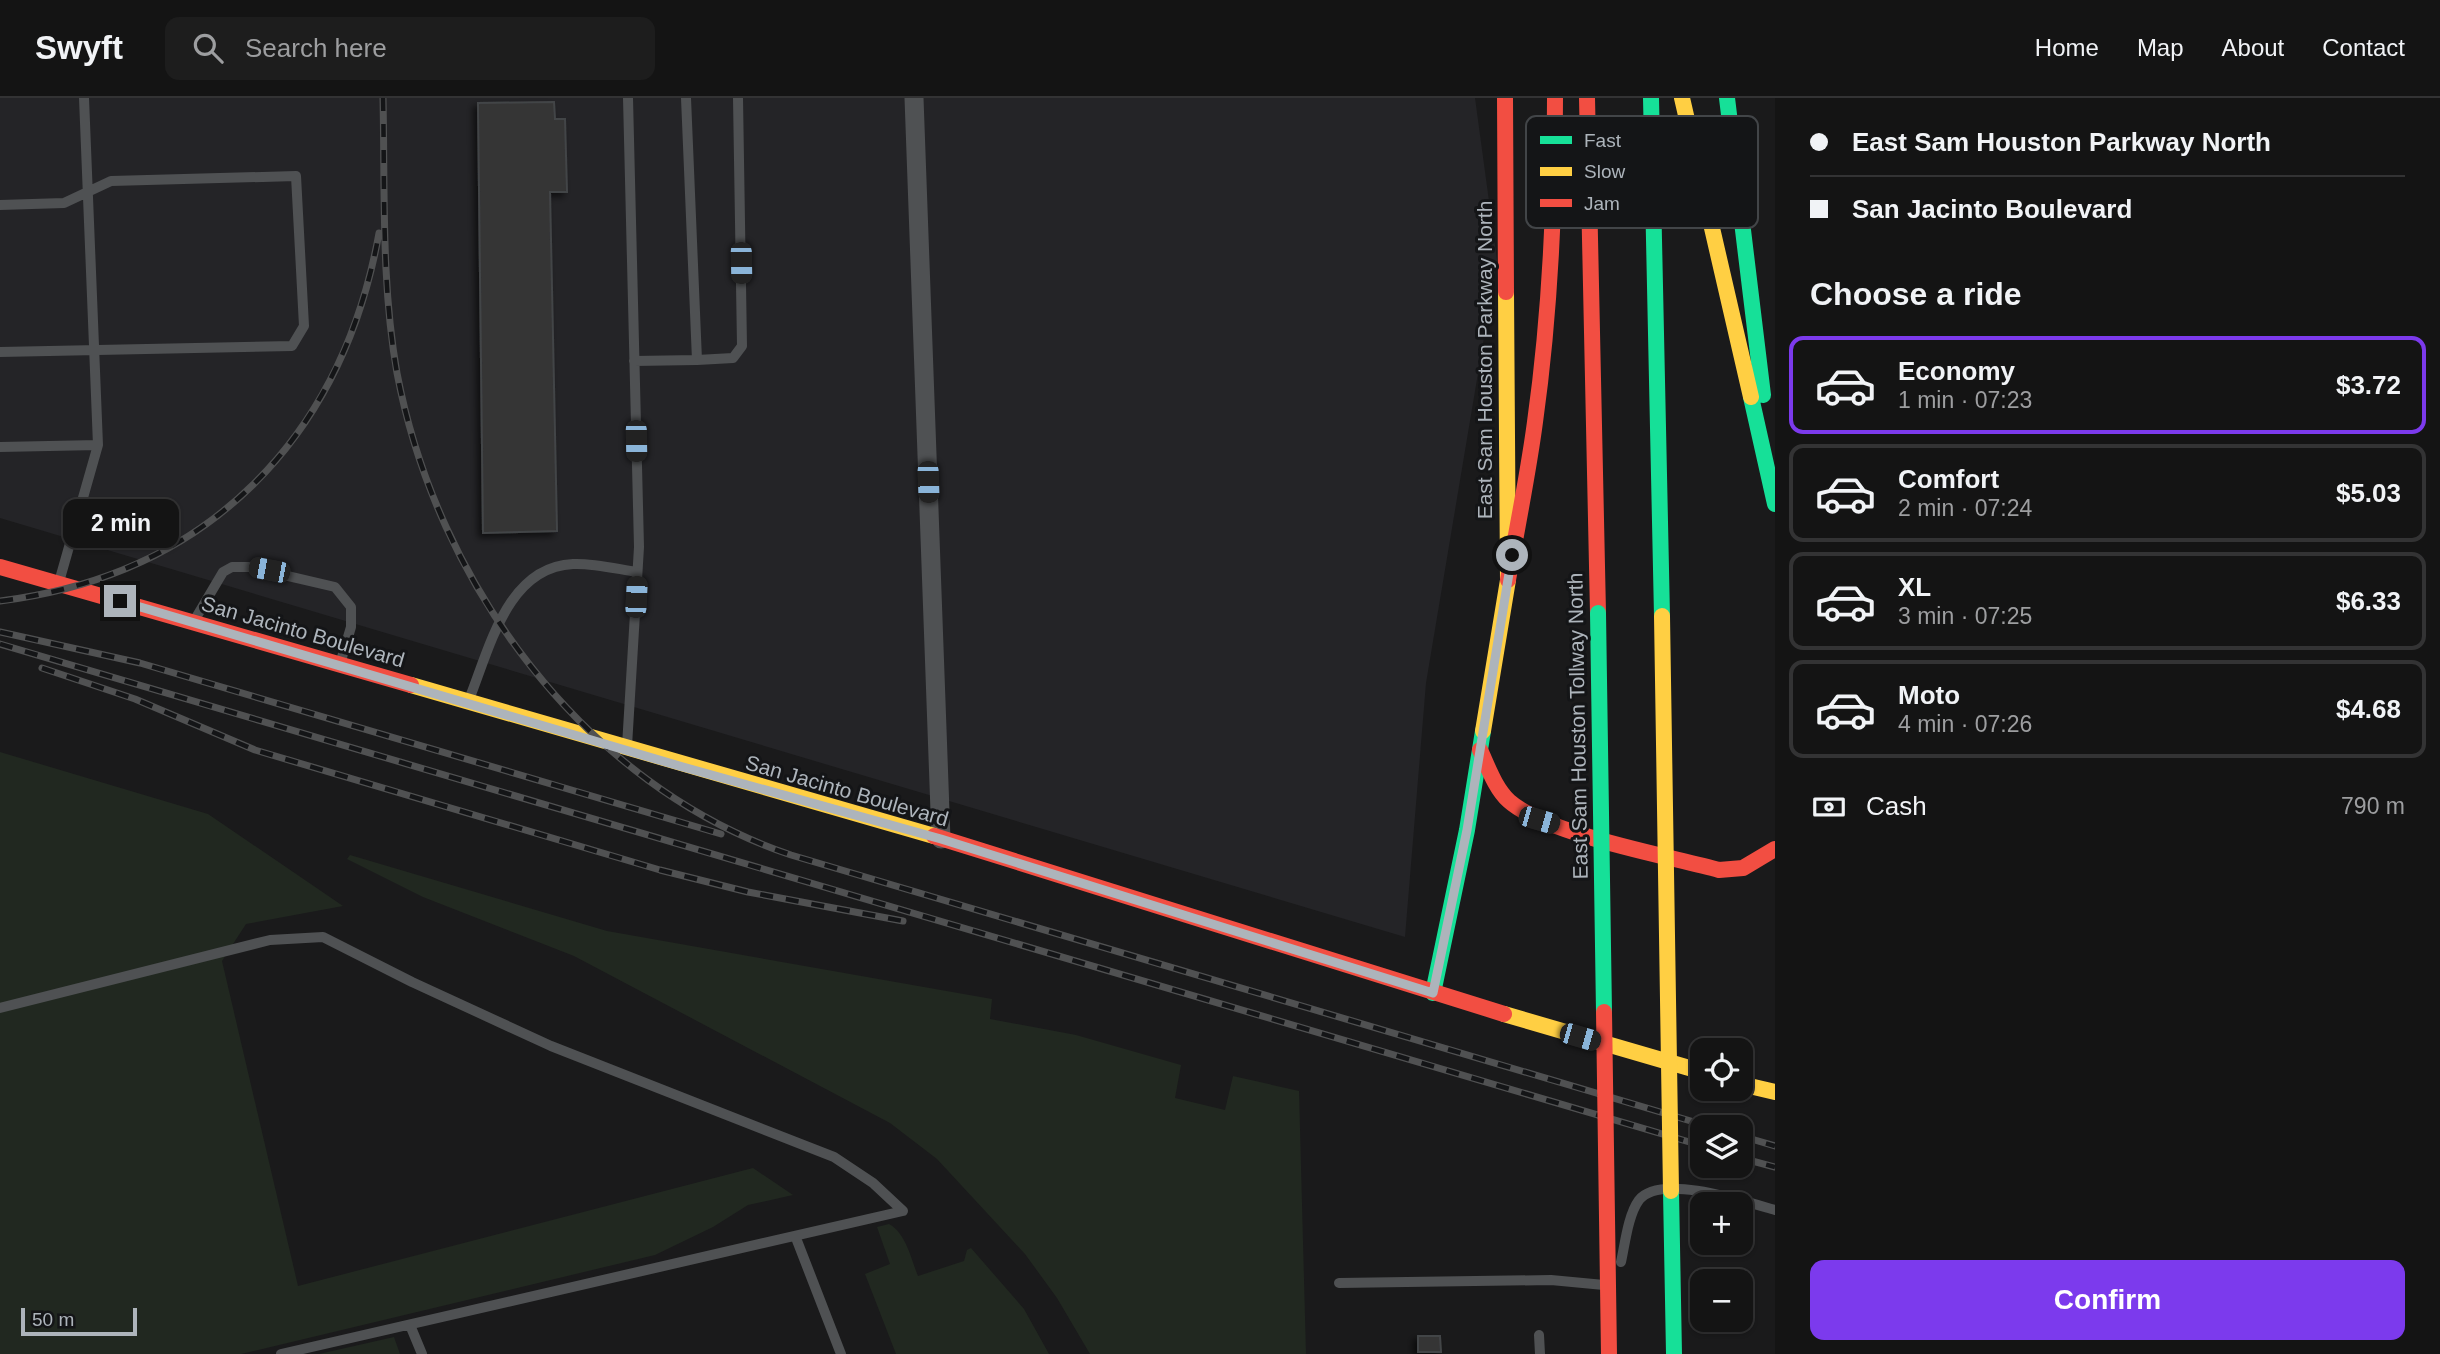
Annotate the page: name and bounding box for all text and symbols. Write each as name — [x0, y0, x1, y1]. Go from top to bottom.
search box — [165, 17, 655, 80]
text: Swyft — [35, 29, 123, 66]
icon: search — [189, 29, 227, 67]
text: Search here — [245, 33, 387, 63]
text: Home — [2035, 34, 2099, 61]
text: Map — [2137, 34, 2184, 61]
text: About — [2222, 34, 2284, 61]
text: Contact — [2322, 34, 2405, 61]
legend — [1526, 116, 1758, 228]
text: East Sam Houston Parkway North — [1852, 127, 2271, 157]
text: Fast — [1584, 130, 1622, 151]
text: Slow — [1584, 161, 1625, 182]
text: Jam — [1584, 193, 1620, 214]
text: San Jacinto Boulevard — [1852, 194, 2132, 224]
street label: East Sam Houston Parkway North — [1473, 201, 1496, 519]
car — [731, 242, 752, 284]
text: Choose a ride — [1810, 276, 2022, 312]
icon: car — [1814, 354, 1877, 417]
text: Economy — [1898, 356, 2015, 386]
text: $3.72 — [2336, 370, 2401, 400]
text: 1 min · 07:23 — [1898, 387, 2032, 413]
car — [626, 420, 647, 462]
car — [917, 461, 940, 503]
icon: car — [1814, 462, 1877, 525]
text: Comfort — [1898, 464, 1999, 494]
text: $5.03 — [2336, 478, 2401, 508]
text: 2 min · 07:24 — [1898, 495, 2032, 521]
callout: 2 min — [62, 500, 178, 548]
text: 2 min — [91, 510, 151, 536]
route start — [1496, 539, 1528, 571]
car — [247, 556, 292, 584]
icon: car — [1814, 570, 1877, 633]
text: XL — [1898, 572, 1931, 602]
street label: East Sam Houston Tollway North — [1563, 573, 1592, 879]
car — [625, 575, 648, 619]
route end — [104, 585, 136, 617]
text: $6.33 — [2336, 586, 2401, 616]
street label: San Jacinto Boulevard — [199, 592, 407, 672]
text: 3 min · 07:25 — [1898, 603, 2032, 629]
icon: car — [1814, 678, 1877, 741]
text: Moto — [1898, 680, 1960, 710]
text: $4.68 — [2336, 694, 2401, 724]
text: 4 min · 07:26 — [1898, 711, 2032, 737]
street label: San Jacinto Boulevard — [743, 751, 951, 831]
icon: cash — [1810, 788, 1848, 826]
text: Cash — [1866, 791, 1927, 821]
text: 790 m — [2341, 793, 2405, 819]
car — [1516, 804, 1563, 836]
car — [1557, 1021, 1604, 1053]
map controls — [1690, 1038, 1753, 1332]
button: locate — [1690, 1038, 1753, 1101]
button: layers — [1690, 1115, 1753, 1178]
button: + — [1690, 1192, 1753, 1255]
button: Confirm — [1810, 1260, 2405, 1340]
button: − — [1690, 1269, 1753, 1332]
scale bar — [21, 1305, 136, 1337]
text: 50 m — [32, 1309, 74, 1330]

